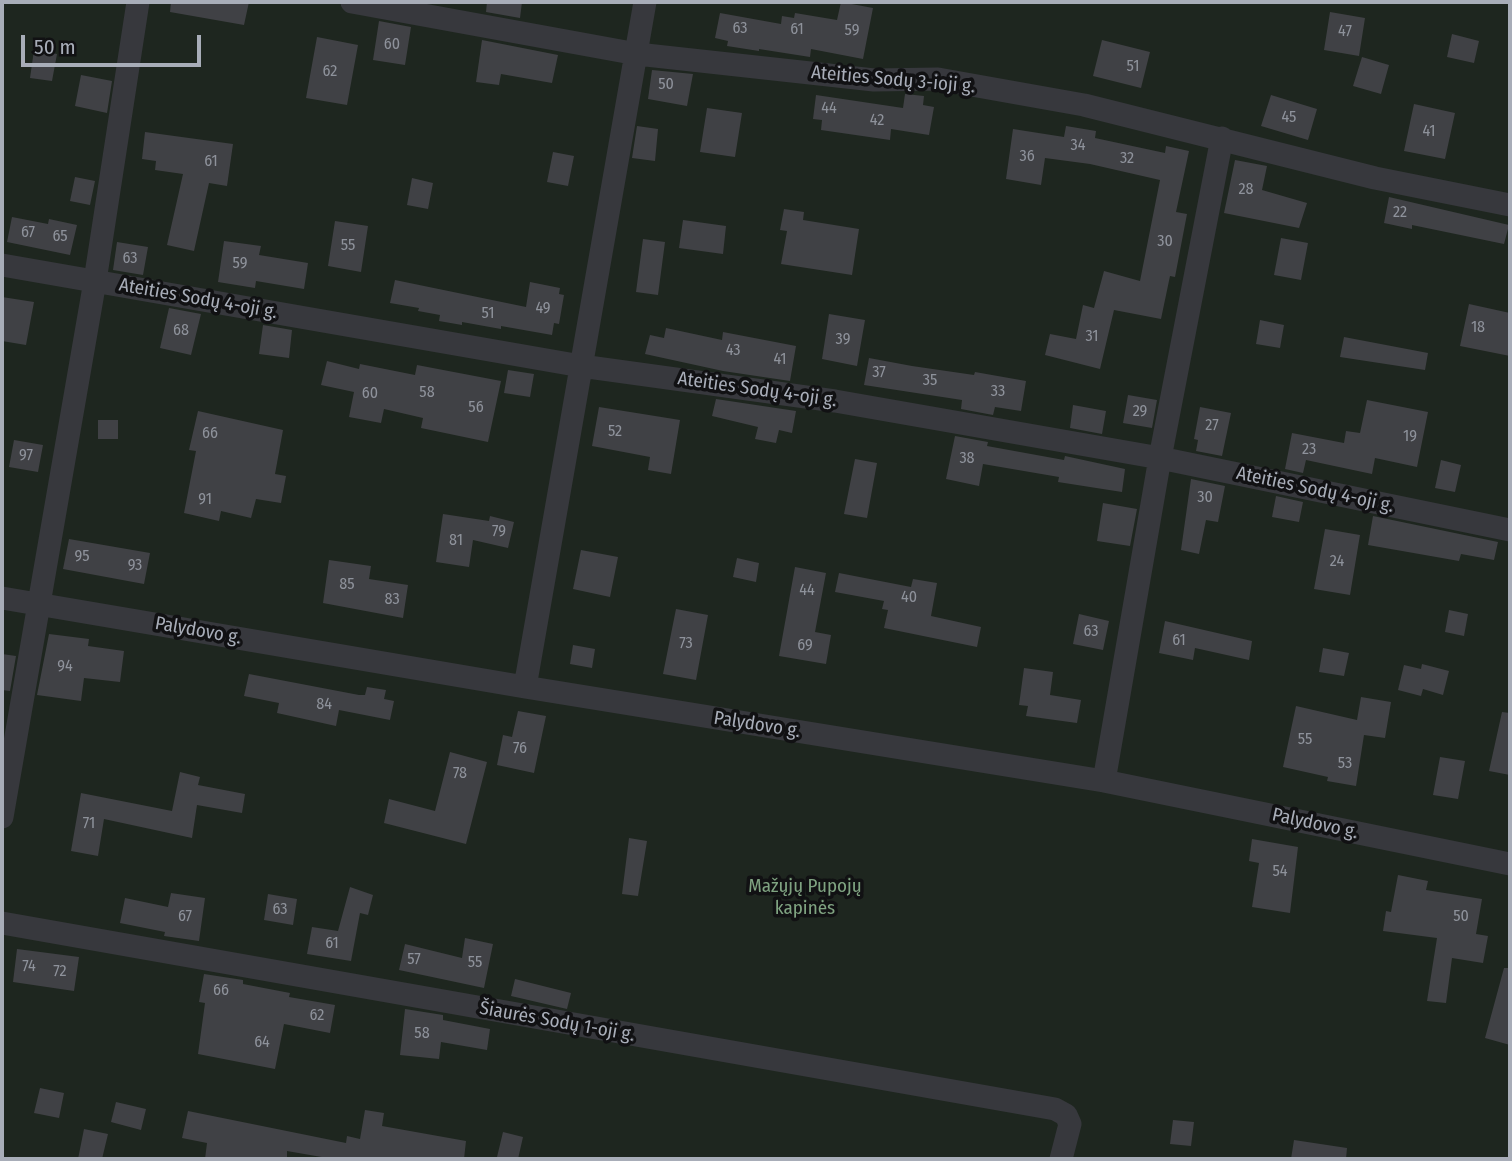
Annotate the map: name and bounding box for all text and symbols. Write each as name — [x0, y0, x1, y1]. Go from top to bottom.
house number: 63 — [732, 19, 748, 39]
house number: 61 — [790, 20, 804, 40]
scale bar — [24, 21, 205, 65]
house number: 59 — [845, 21, 859, 41]
house number: 47 — [1338, 22, 1352, 42]
text: 50 m — [34, 34, 76, 60]
house number: 60 — [384, 35, 400, 55]
house number: 51 — [1127, 57, 1139, 77]
street label: Ateities Sodų 3-ioji g. — [810, 61, 976, 99]
house number: 62 — [323, 62, 337, 82]
house number: 50 — [658, 75, 674, 95]
house number: 44 — [821, 99, 837, 119]
house number: 45 — [1282, 108, 1296, 128]
house number: 42 — [870, 111, 884, 131]
house number: 41 — [1422, 122, 1436, 142]
house number: 34 — [1071, 136, 1085, 156]
house number: 36 — [1019, 147, 1035, 167]
house number: 32 — [1120, 149, 1134, 169]
house number: 61 — [204, 152, 218, 172]
house number: 28 — [1238, 180, 1254, 200]
house number: 22 — [1393, 203, 1407, 223]
house number: 67 — [21, 223, 35, 243]
house number: 65 — [52, 227, 68, 247]
house number: 30 — [1157, 232, 1173, 252]
house number: 55 — [341, 236, 355, 256]
house number: 63 — [122, 249, 138, 269]
house number: 59 — [233, 254, 247, 274]
street label: Ateities Sodų 4-oji g. — [117, 274, 279, 324]
house number: 49 — [535, 299, 551, 319]
house number: 51 — [482, 304, 494, 324]
house number: 18 — [1471, 318, 1485, 338]
house number: 68 — [173, 321, 189, 341]
house number: 31 — [1085, 327, 1099, 347]
house number: 39 — [836, 330, 850, 350]
house number: 43 — [726, 341, 740, 361]
house number: 41 — [773, 350, 787, 370]
house number: 37 — [872, 363, 886, 383]
street label: Ateities Sodų 4-oji g. — [676, 368, 838, 412]
house number: 35 — [923, 371, 937, 391]
house number: 33 — [991, 382, 1005, 402]
house number: 58 — [419, 383, 435, 403]
house number: 60 — [362, 384, 378, 404]
house number: 56 — [468, 398, 484, 418]
house number: 29 — [1133, 402, 1147, 422]
house number: 27 — [1205, 416, 1219, 436]
house number: 52 — [608, 422, 622, 442]
house number: 66 — [202, 424, 218, 444]
house number: 19 — [1403, 427, 1417, 447]
house number: 23 — [1302, 440, 1316, 460]
house number: 97 — [19, 446, 33, 466]
house number: 38 — [959, 449, 975, 469]
street label: Ateities Sodų 4-oji g. — [1234, 462, 1396, 518]
house number: 30 — [1197, 488, 1213, 508]
house number: 91 — [198, 490, 212, 510]
house number: 79 — [492, 522, 506, 542]
house number: 81 — [449, 531, 463, 551]
house number: 95 — [74, 547, 90, 567]
house number: 24 — [1330, 552, 1344, 572]
house number: 93 — [128, 556, 142, 576]
house number: 85 — [339, 575, 355, 595]
house number: 44 — [799, 581, 815, 601]
house number: 40 — [901, 588, 917, 608]
house number: 83 — [384, 590, 400, 610]
street label: Palydovo g. — [153, 612, 243, 650]
house number: 63 — [1083, 622, 1099, 642]
house number: 61 — [1172, 631, 1186, 651]
house number: 73 — [679, 634, 693, 654]
house number: 69 — [797, 636, 813, 656]
house number: 94 — [57, 657, 73, 677]
house number: 84 — [316, 695, 332, 715]
street label: Palydovo g. — [712, 707, 802, 743]
house number: 55 — [1298, 730, 1312, 750]
house number: 76 — [513, 739, 527, 759]
house number: 53 — [1338, 754, 1352, 774]
house number: 78 — [453, 764, 467, 784]
street label: Palydovo g. — [1270, 804, 1360, 844]
house number: 71 — [83, 814, 95, 834]
house number: 54 — [1272, 862, 1288, 882]
park label: Mažųjų Pupojų kapinės — [748, 876, 862, 920]
house number: 63 — [272, 900, 288, 920]
house number: 67 — [178, 907, 192, 927]
house number: 50 — [1453, 907, 1469, 927]
house number: 61 — [325, 934, 339, 954]
house number: 57 — [407, 950, 421, 970]
house number: 55 — [468, 953, 482, 973]
house number: 74 — [22, 957, 36, 977]
house number: 72 — [53, 962, 67, 982]
house number: 66 — [213, 981, 229, 1001]
street label: Šiaurės Sodų 1-oji g. — [478, 997, 636, 1047]
house number: 62 — [310, 1006, 324, 1026]
house number: 58 — [414, 1024, 430, 1044]
house number: 64 — [254, 1033, 270, 1053]

